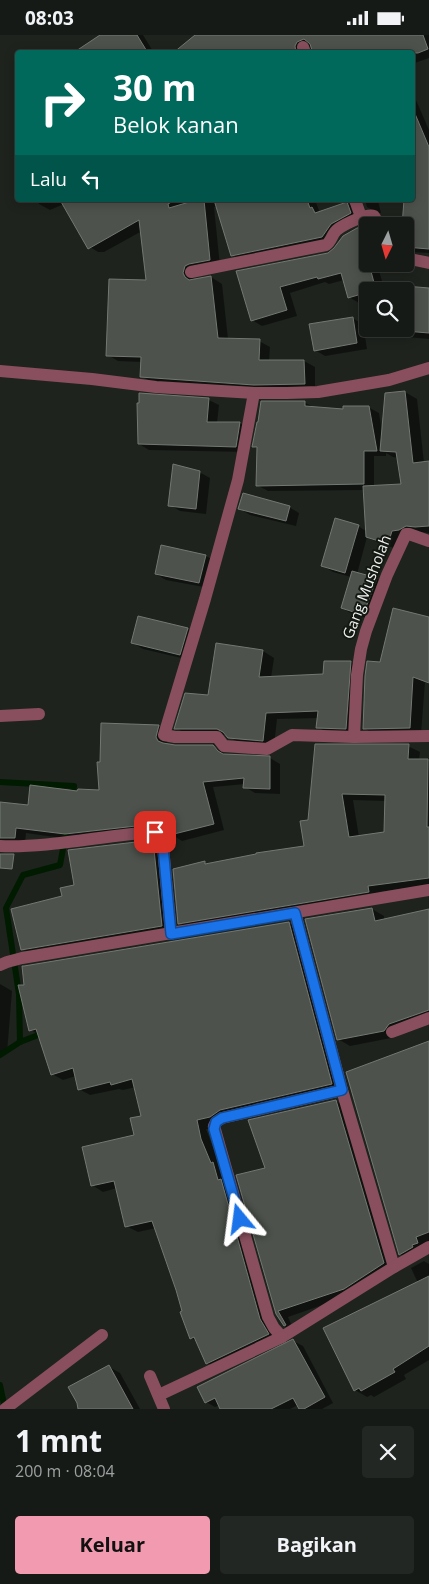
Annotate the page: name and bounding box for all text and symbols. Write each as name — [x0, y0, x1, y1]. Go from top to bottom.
text: 08:03 — [25, 5, 74, 31]
text: 30 m — [113, 64, 196, 111]
icon: right — [30, 70, 95, 135]
text: Belok kanan — [113, 109, 239, 139]
icon: left — [77, 165, 105, 193]
text: Lalu — [30, 166, 67, 192]
north arrow — [359, 217, 414, 273]
map controls — [359, 217, 414, 337]
button: search — [359, 282, 414, 337]
street label: Gang Musholah — [337, 532, 395, 642]
pin — [134, 811, 176, 853]
icon: arrive — [141, 818, 169, 846]
position arrow — [213, 1192, 265, 1244]
text: 1 mnt — [15, 1420, 102, 1461]
button: close — [362, 1426, 414, 1478]
text: 200 m · 08:04 — [15, 1460, 115, 1482]
button: Keluar — [15, 1516, 210, 1574]
button: Bagikan — [220, 1516, 414, 1574]

